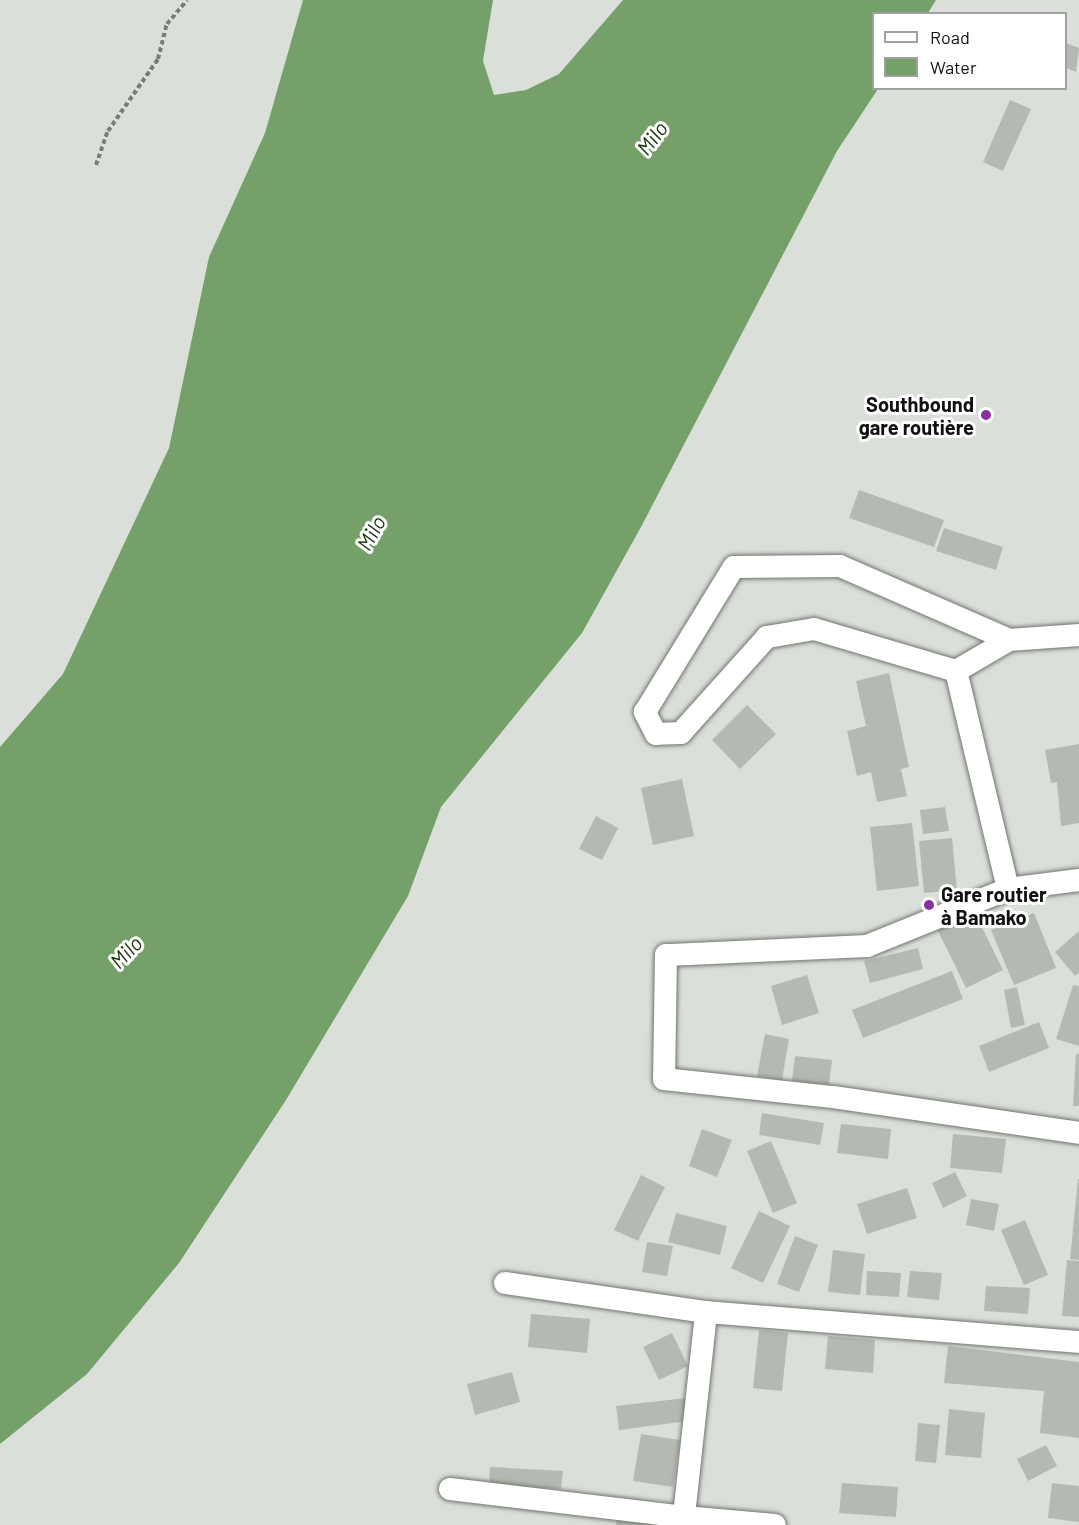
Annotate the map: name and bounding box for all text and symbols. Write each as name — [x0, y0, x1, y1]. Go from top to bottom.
legend — [872, 12, 1067, 90]
text: Road — [930, 26, 970, 48]
text: Water — [930, 56, 977, 78]
water label: Milo — [631, 116, 673, 160]
place label: Southbound gare routière — [859, 392, 974, 439]
marker: Southbound gare routière — [979, 408, 993, 422]
water label: Milo — [351, 511, 391, 555]
place label: Gare routier à Bamako — [941, 882, 1047, 929]
marker: Gare routier à Bamako — [922, 898, 936, 912]
water label: Milo — [105, 930, 147, 974]

